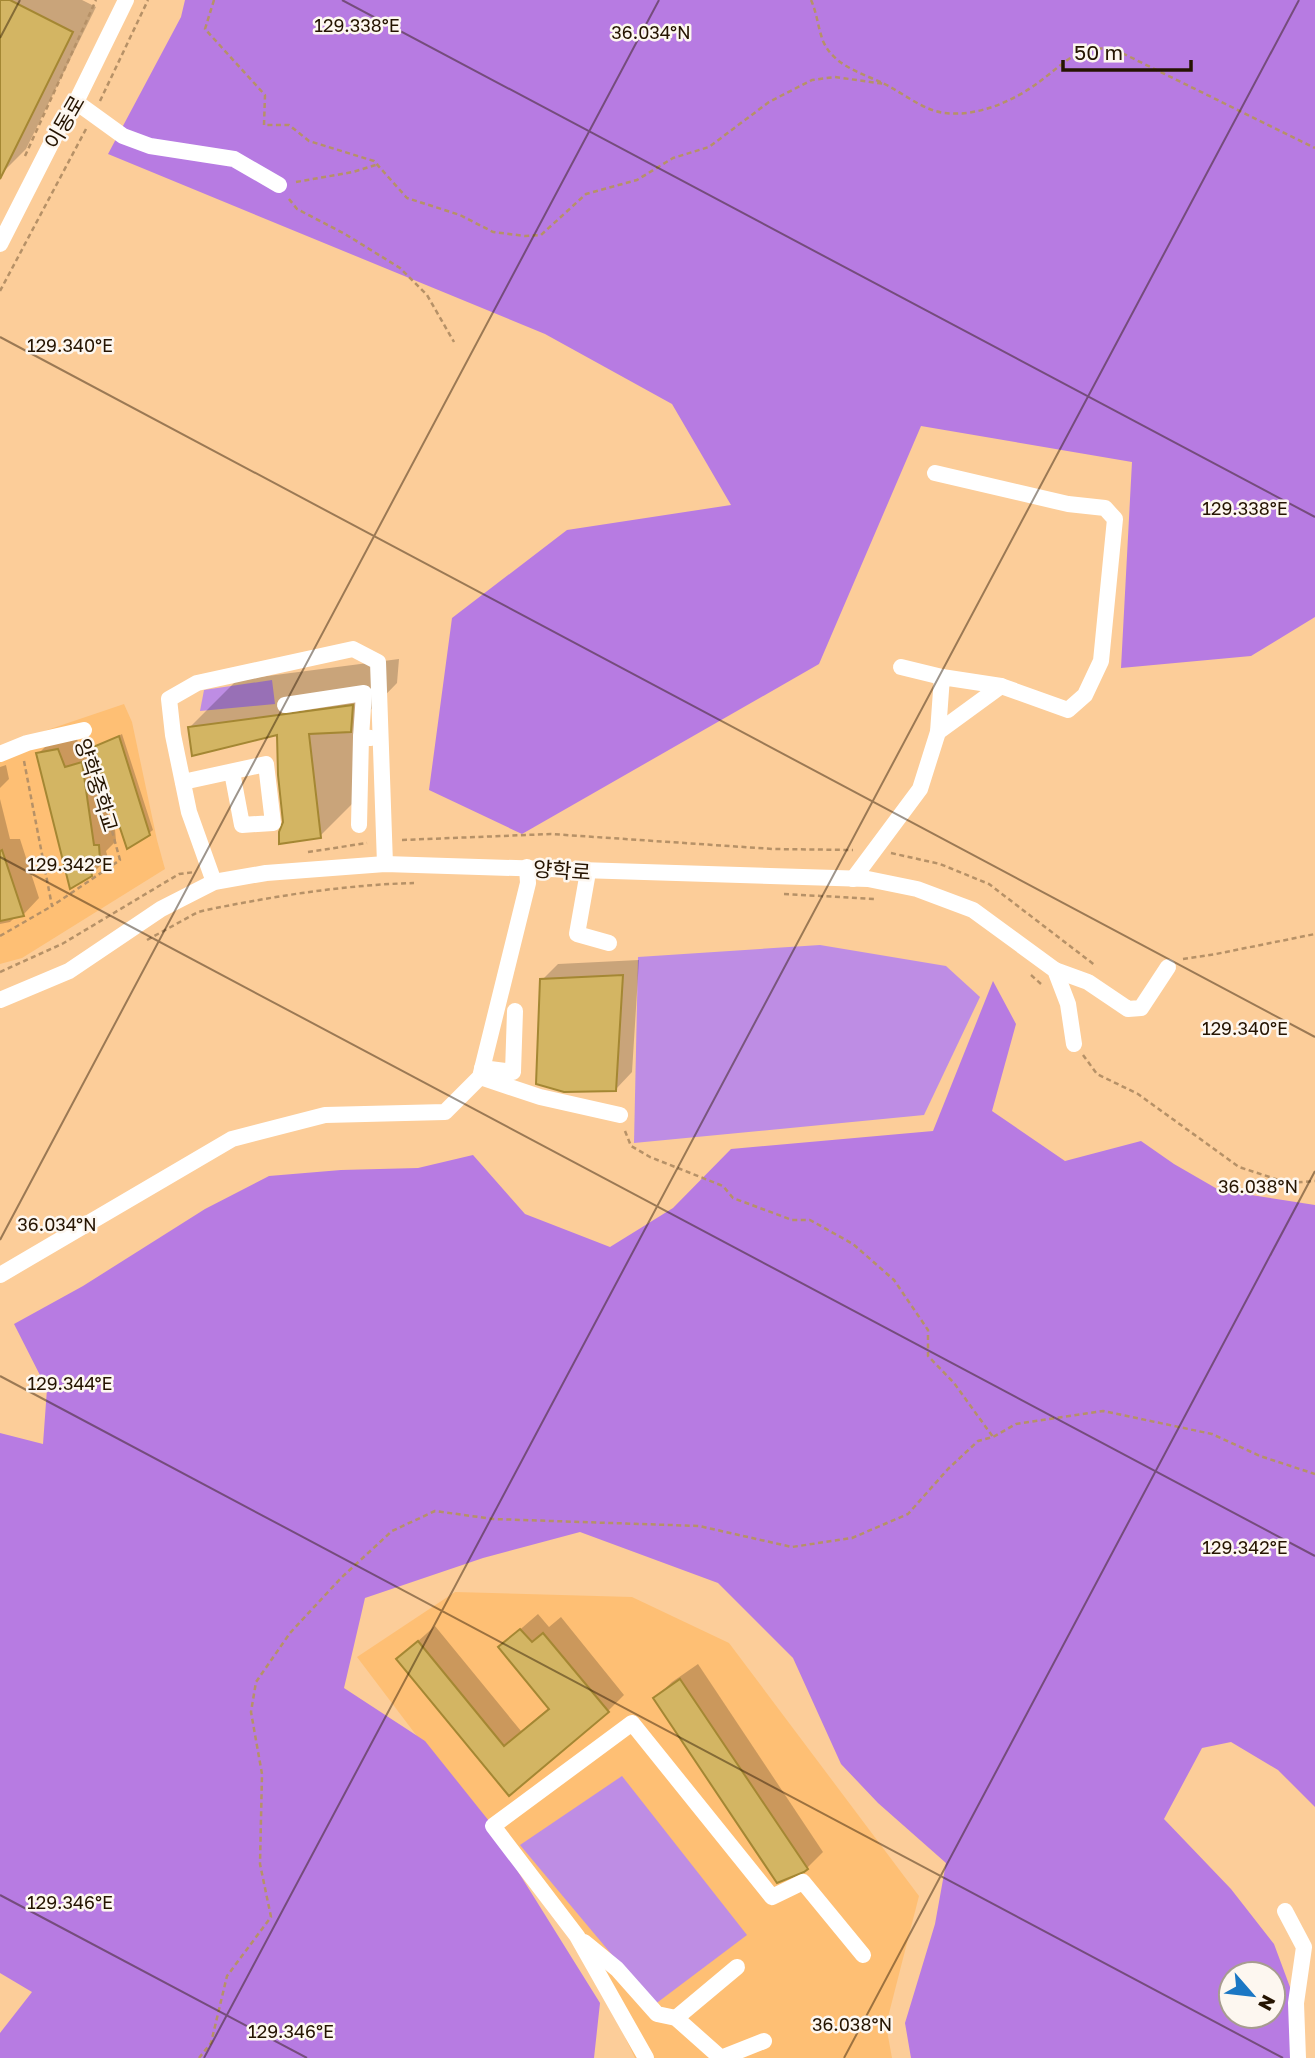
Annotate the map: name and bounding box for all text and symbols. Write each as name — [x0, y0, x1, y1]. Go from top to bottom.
text: 129.338°E — [314, 14, 400, 36]
text: 36.034°N — [611, 21, 691, 43]
scale bar — [1063, 28, 1191, 72]
text: 50 m — [1074, 39, 1123, 65]
street label: 이동로 — [38, 90, 90, 154]
text: 129.340°E — [27, 334, 113, 356]
text: 129.338°E — [1202, 497, 1288, 519]
street label: 양학중학교 — [70, 735, 124, 835]
text: 129.342°E — [27, 853, 113, 875]
street label: 양학로 — [532, 855, 592, 885]
text: 129.340°E — [1202, 1017, 1288, 1039]
text: 36.038°N — [1218, 1175, 1298, 1197]
text: 36.034°N — [17, 1213, 97, 1235]
text: 129.344°E — [27, 1372, 113, 1394]
text: 129.342°E — [1202, 1536, 1288, 1558]
text: 129.346°E — [27, 1891, 113, 1913]
north arrow — [1217, 1960, 1287, 2030]
text: N — [1254, 1991, 1281, 2015]
text: 36.038°N — [812, 2013, 892, 2035]
text: 129.346°E — [248, 2020, 334, 2042]

